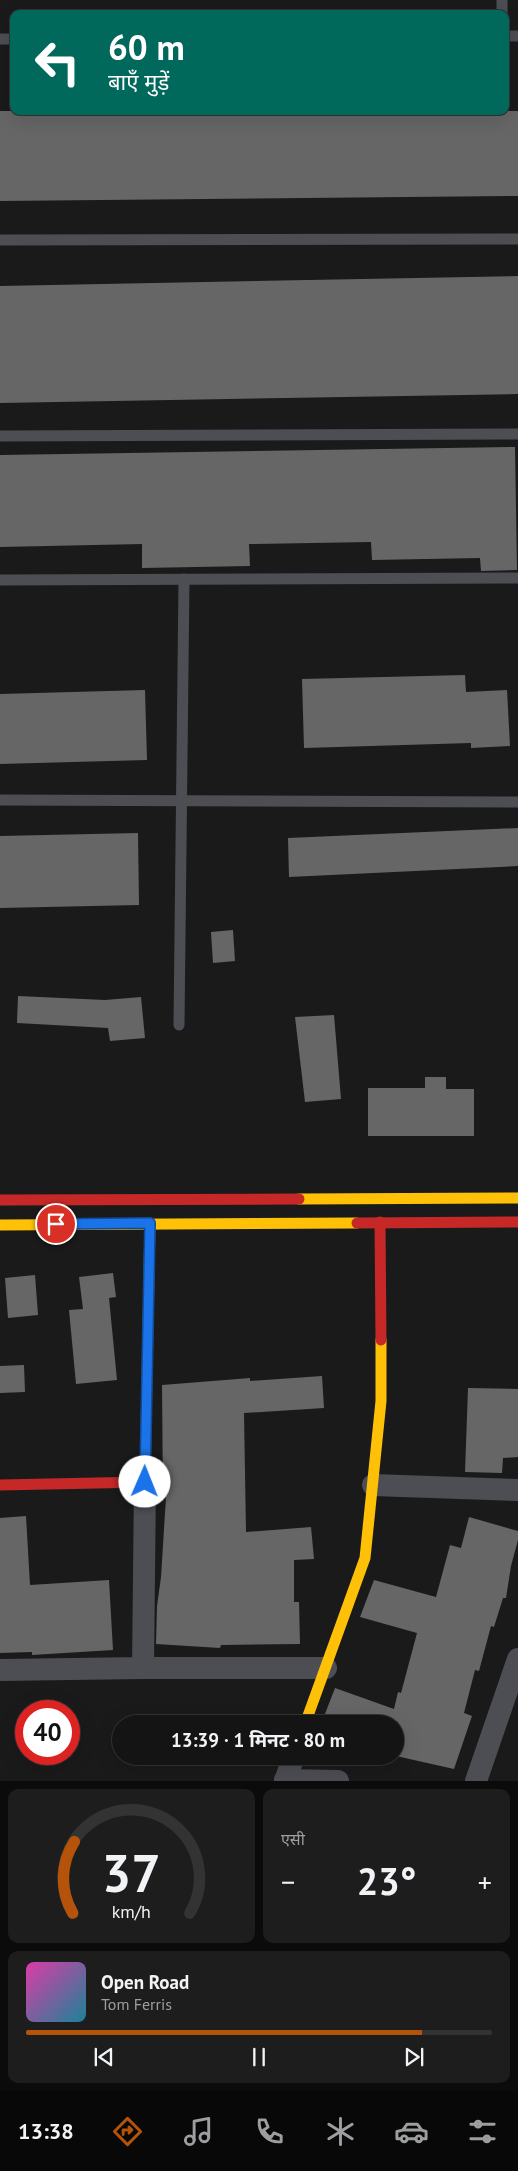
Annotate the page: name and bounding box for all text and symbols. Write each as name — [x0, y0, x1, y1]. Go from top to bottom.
text: 60 m — [108, 24, 185, 70]
icon: left — [25, 30, 90, 95]
text: बाएँ मुड़ें — [108, 68, 169, 96]
pin — [35, 1203, 77, 1245]
icon: arrive — [42, 1210, 70, 1238]
position arrow — [118, 1455, 170, 1507]
speed limit sign: 40 — [15, 1700, 80, 1765]
text: 13:39 · 1 मिनट · 80 m — [171, 1728, 345, 1752]
text: एसी — [281, 1829, 305, 1849]
text: 37 — [102, 1839, 161, 1906]
text: 23° — [357, 1856, 416, 1905]
text: − — [281, 1863, 295, 1900]
text: + — [478, 1863, 492, 1900]
text: km/h — [112, 1900, 151, 1923]
text: Open Road — [101, 1970, 189, 1994]
text: Tom Ferris — [101, 1994, 172, 2014]
icon: previous — [90, 2043, 118, 2071]
icon: pause — [245, 2043, 273, 2071]
icon: next — [400, 2043, 428, 2071]
icon: directions — [110, 2114, 145, 2149]
icon: music — [181, 2114, 216, 2149]
icon: phone — [252, 2114, 287, 2149]
icon: climate — [323, 2114, 358, 2149]
icon: car — [394, 2114, 429, 2149]
icon: filters — [465, 2114, 500, 2149]
text: 13:38 — [18, 2117, 74, 2145]

